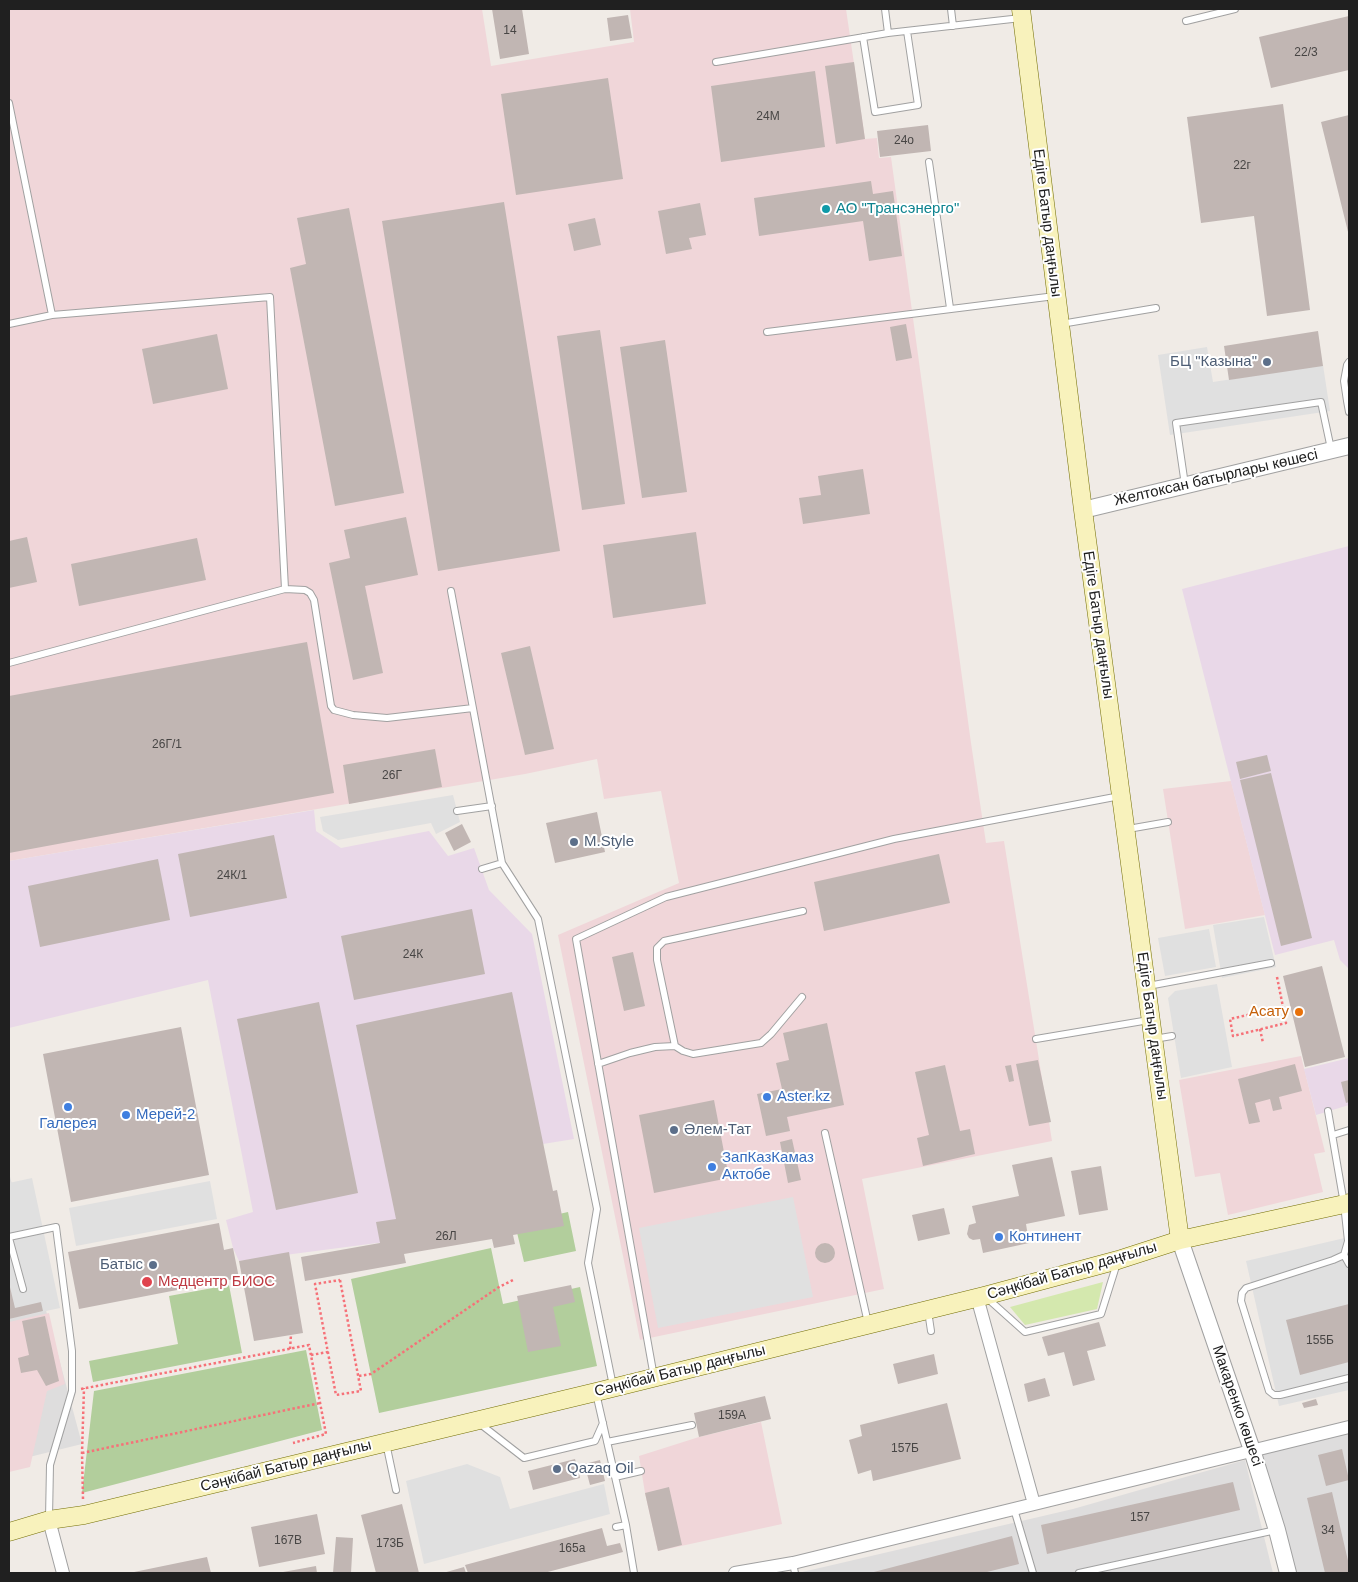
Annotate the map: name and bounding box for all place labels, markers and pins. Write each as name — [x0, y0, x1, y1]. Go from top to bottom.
place label: АО "Трансэнерго" — [836, 200, 959, 218]
marker: АО "Трансэнерго" — [820, 203, 832, 215]
place label: БЦ "Казына" — [1170, 353, 1257, 371]
marker: БЦ "Казына" — [1261, 356, 1273, 368]
place label: M.Style — [584, 833, 634, 851]
marker: M.Style — [568, 836, 580, 848]
place label: Асату — [1249, 1003, 1289, 1021]
marker: Асату — [1293, 1006, 1305, 1018]
place label: Aster.kz — [777, 1088, 830, 1106]
marker: Aster.kz — [761, 1091, 773, 1103]
marker: Галерея — [62, 1101, 74, 1113]
place label: Мерей-2 — [136, 1106, 195, 1124]
marker: Мерей-2 — [120, 1109, 132, 1121]
place label: Галерея — [39, 1115, 97, 1133]
place label: Әлем-Тат — [684, 1121, 751, 1139]
marker: Әлем-Тат — [668, 1124, 680, 1136]
place label: ЗапКазКамаз Актобе — [722, 1149, 814, 1184]
marker: ЗапКазКамаз Актобе — [706, 1161, 718, 1173]
place label: Континент — [1009, 1228, 1081, 1246]
marker: Континент — [993, 1231, 1005, 1243]
place label: Батыс — [100, 1256, 143, 1274]
marker: Батыс — [147, 1259, 159, 1271]
place label: Медцентр БИОС — [158, 1273, 275, 1291]
marker: Медцентр БИОС — [140, 1275, 154, 1289]
place label: Qazaq Oil — [567, 1460, 634, 1478]
marker: Qazaq Oil — [551, 1463, 563, 1475]

